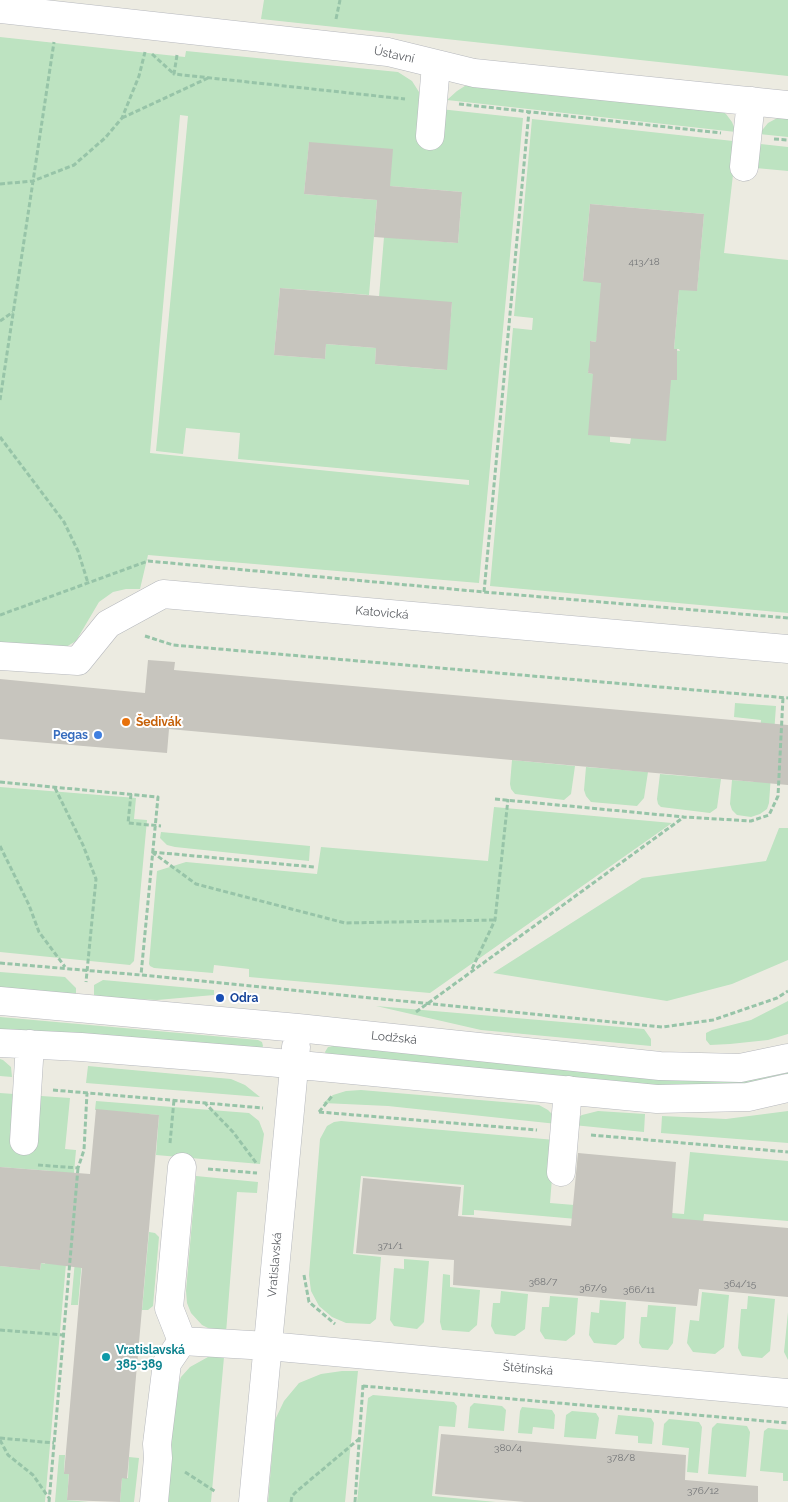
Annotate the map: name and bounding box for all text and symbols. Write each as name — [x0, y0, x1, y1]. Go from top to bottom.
street label: Ústavní — [372, 44, 416, 66]
house number: 413/18 — [628, 256, 660, 268]
street label: Katovická — [355, 603, 409, 623]
place label: Šedivák — [136, 715, 181, 729]
marker: Šedivák — [120, 716, 132, 728]
place label: Pegas — [53, 728, 88, 742]
marker: Pegas — [92, 729, 104, 741]
place label: Odra — [230, 991, 258, 1005]
marker: Odra — [214, 992, 226, 1004]
street label: Lodžská — [370, 1028, 418, 1048]
street label: Vratislavská — [265, 1232, 285, 1298]
house number: 371/1 — [377, 1240, 403, 1252]
house number: 368/7 — [529, 1276, 557, 1288]
house number: 364/15 — [724, 1278, 756, 1290]
house number: 367/9 — [579, 1282, 607, 1294]
house number: 366/11 — [623, 1284, 655, 1296]
place label: Vratislavská 385-389 — [116, 1343, 185, 1371]
marker: Vratislavská 385-389 — [100, 1351, 112, 1363]
street label: Štětínská — [502, 1360, 554, 1378]
house number: 380/4 — [494, 1442, 522, 1454]
house number: 378/8 — [607, 1452, 635, 1464]
house number: 376/12 — [687, 1485, 719, 1497]

